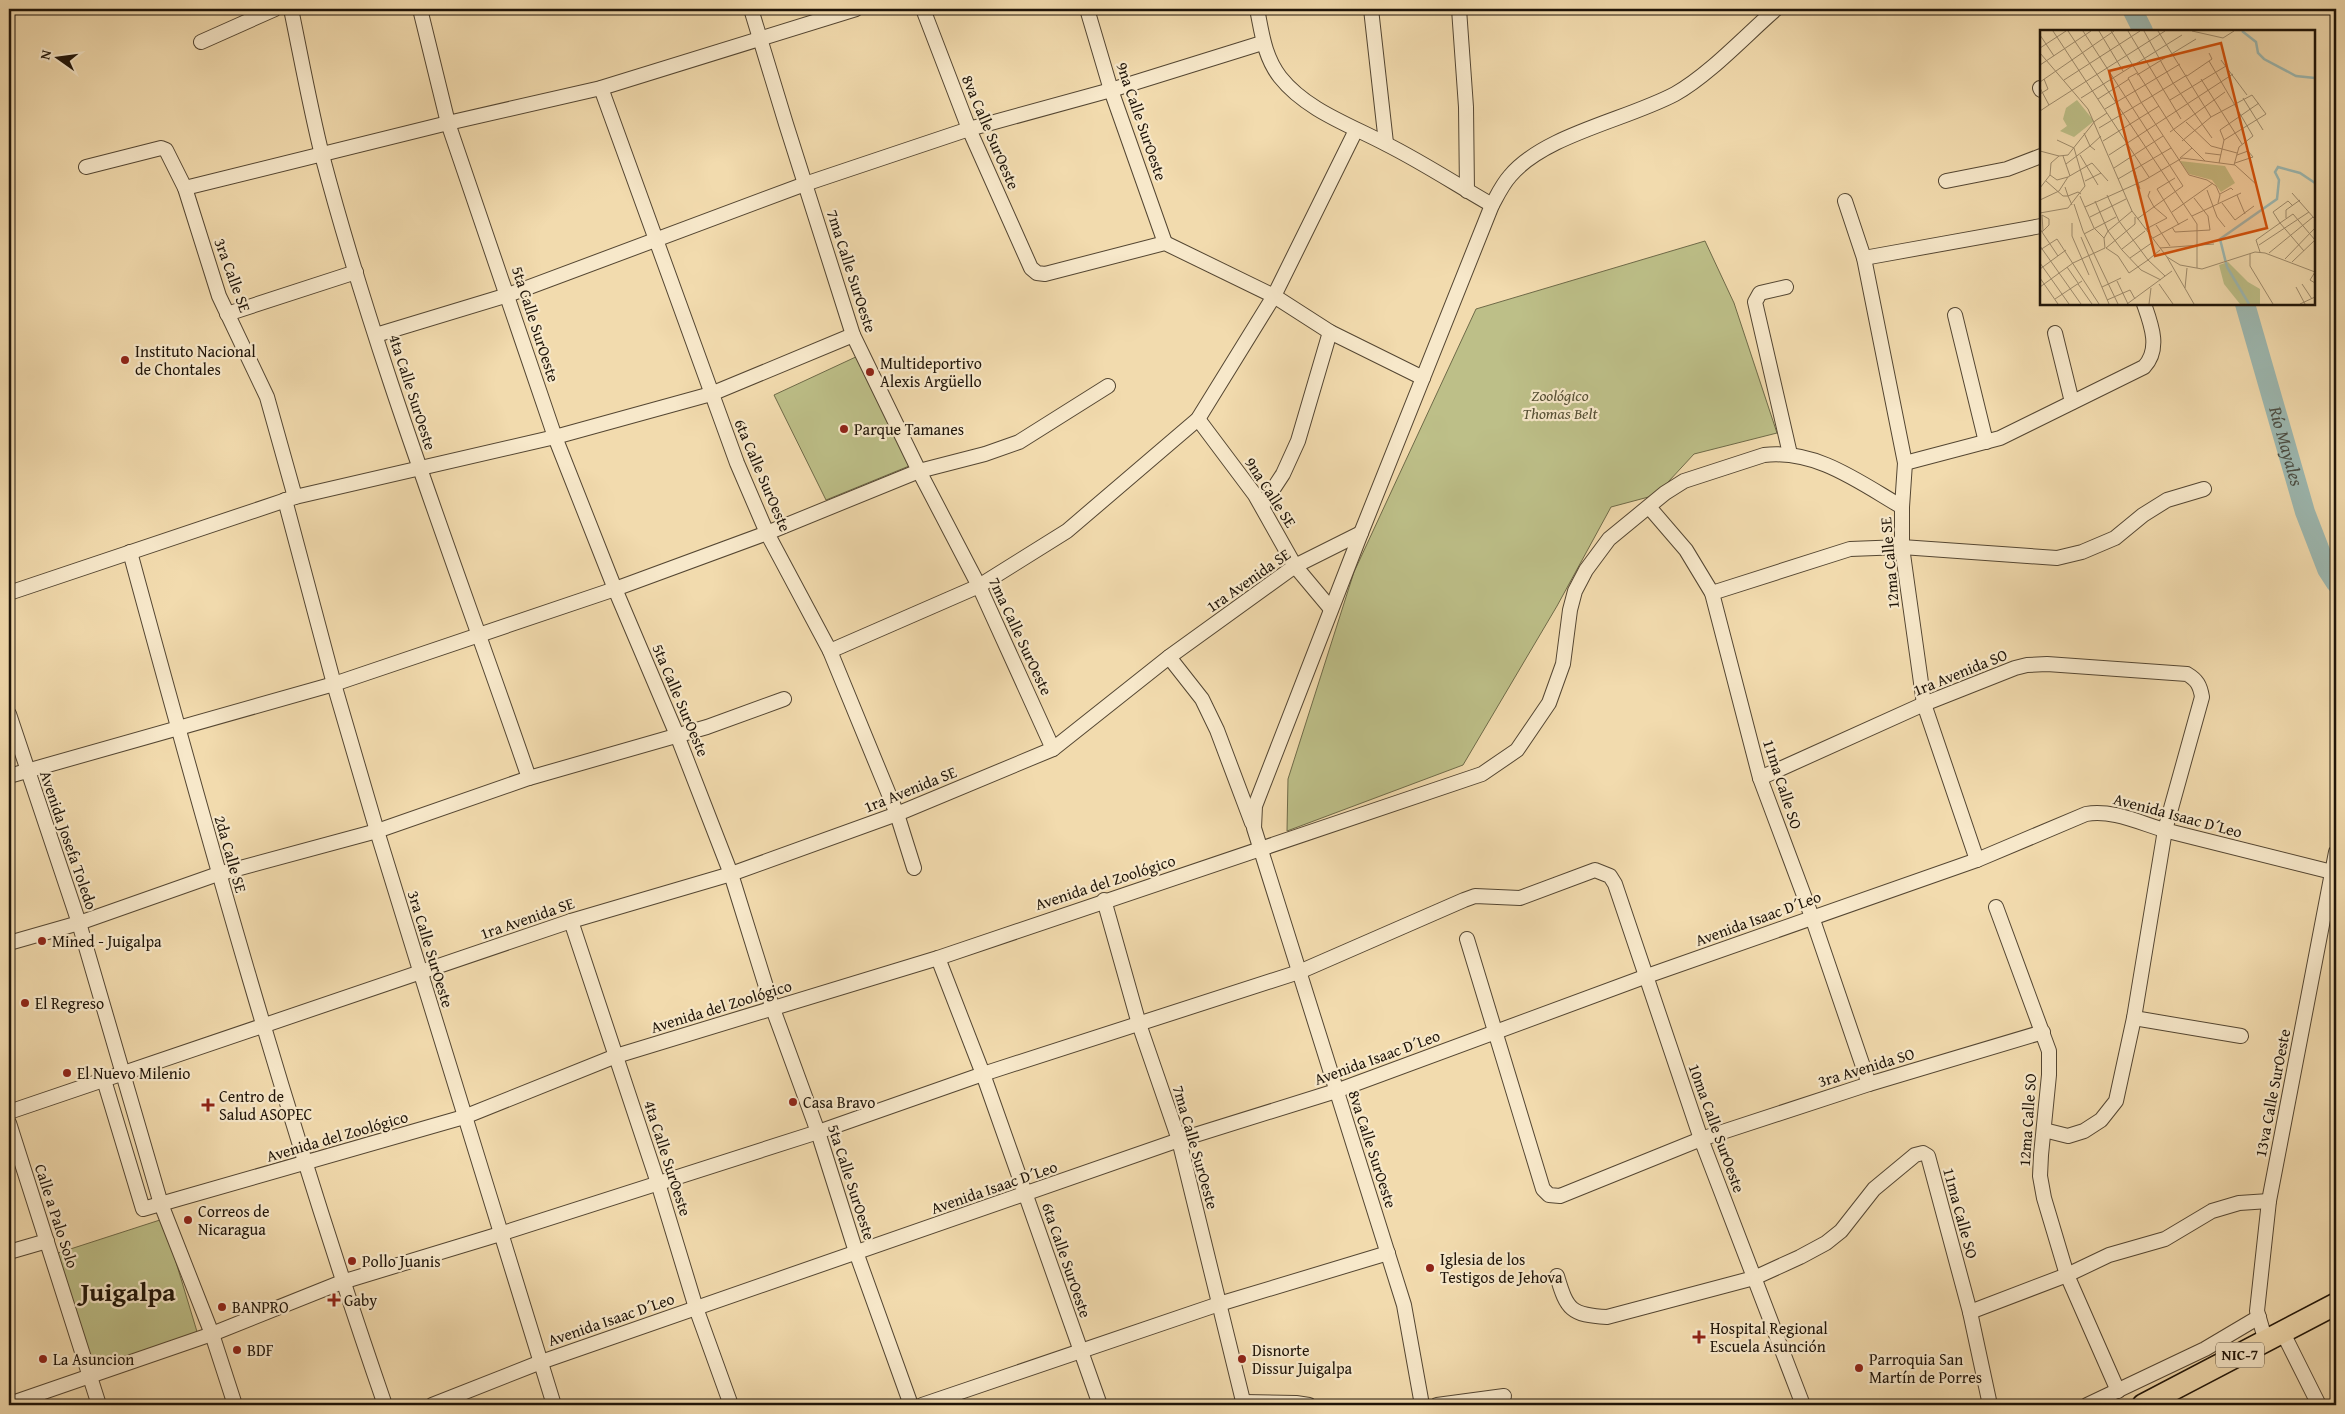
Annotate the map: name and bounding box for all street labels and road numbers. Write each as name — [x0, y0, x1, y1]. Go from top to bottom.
street label: 9na Calle SurOeste — [1110, 59, 1174, 183]
street label: 8va Calle SurOeste — [956, 71, 1026, 193]
street label: 7ma Calle SurOeste — [821, 206, 883, 336]
street label: 3ra Calle SE — [208, 235, 258, 315]
street label: 5ta Calle SurOeste — [506, 263, 566, 385]
street label: 4ta Calle SurOeste — [383, 331, 443, 453]
street label: 6ta Calle SurOeste — [728, 415, 798, 535]
street label: 9na Calle SE — [1239, 452, 1303, 532]
street label: 12ma Calle SE — [1873, 516, 1905, 610]
street label: 1ra Avenida SE — [1201, 542, 1295, 618]
street label: 7ma Calle SurOeste — [983, 573, 1059, 699]
street label: 5ta Calle SurOeste — [646, 640, 716, 760]
street label: 1ra Avenida SO — [1909, 642, 2011, 702]
street label: 11ma Calle SO — [1757, 736, 1809, 832]
street label: 1ra Avenida SE — [860, 759, 960, 819]
street label: Avenida Josefa Toledo — [34, 767, 104, 913]
street label: Avenida Isaac D´Leo — [2111, 786, 2245, 844]
street label: 2da Calle SE — [209, 812, 253, 896]
street label: Avenida del Zoológico — [1032, 848, 1178, 916]
street label: Avenida Isaac D´Leo — [1692, 884, 1824, 952]
street label: 3ra Calle SurOeste — [402, 887, 460, 1011]
street label: 1ra Avenida SE — [477, 891, 577, 945]
street label: Avenida del Zoológico — [648, 973, 794, 1039]
street label: Avenida Isaac D´Leo — [1311, 1023, 1443, 1091]
street label: 13va Calle SurOeste — [2248, 1027, 2296, 1159]
street label: 3ra Avenida SO — [1815, 1041, 1918, 1093]
street label: 10ma Calle SurOeste — [1683, 1060, 1751, 1196]
street label: 12ma Calle SO — [2012, 1072, 2042, 1167]
street label: 7ma Calle SurOeste — [1167, 1082, 1225, 1212]
street label: 8va Calle SurOeste — [1343, 1087, 1403, 1211]
street label: 4ta Calle SurOeste — [638, 1097, 698, 1219]
street label: Avenida del Zoológico — [263, 1104, 411, 1168]
street label: 5ta Calle SurOeste — [822, 1121, 882, 1243]
street label: Avenida Isaac D´Leo — [927, 1154, 1061, 1220]
street label: Calle a Palo Solo — [29, 1161, 85, 1271]
street label: 11ma Calle SO — [1937, 1165, 1985, 1261]
street label: 6ta Calle SurOeste — [1036, 1199, 1098, 1321]
street label: Avenida Isaac D´Leo — [544, 1286, 678, 1352]
road number: NIC-7 — [2216, 1342, 2264, 1368]

